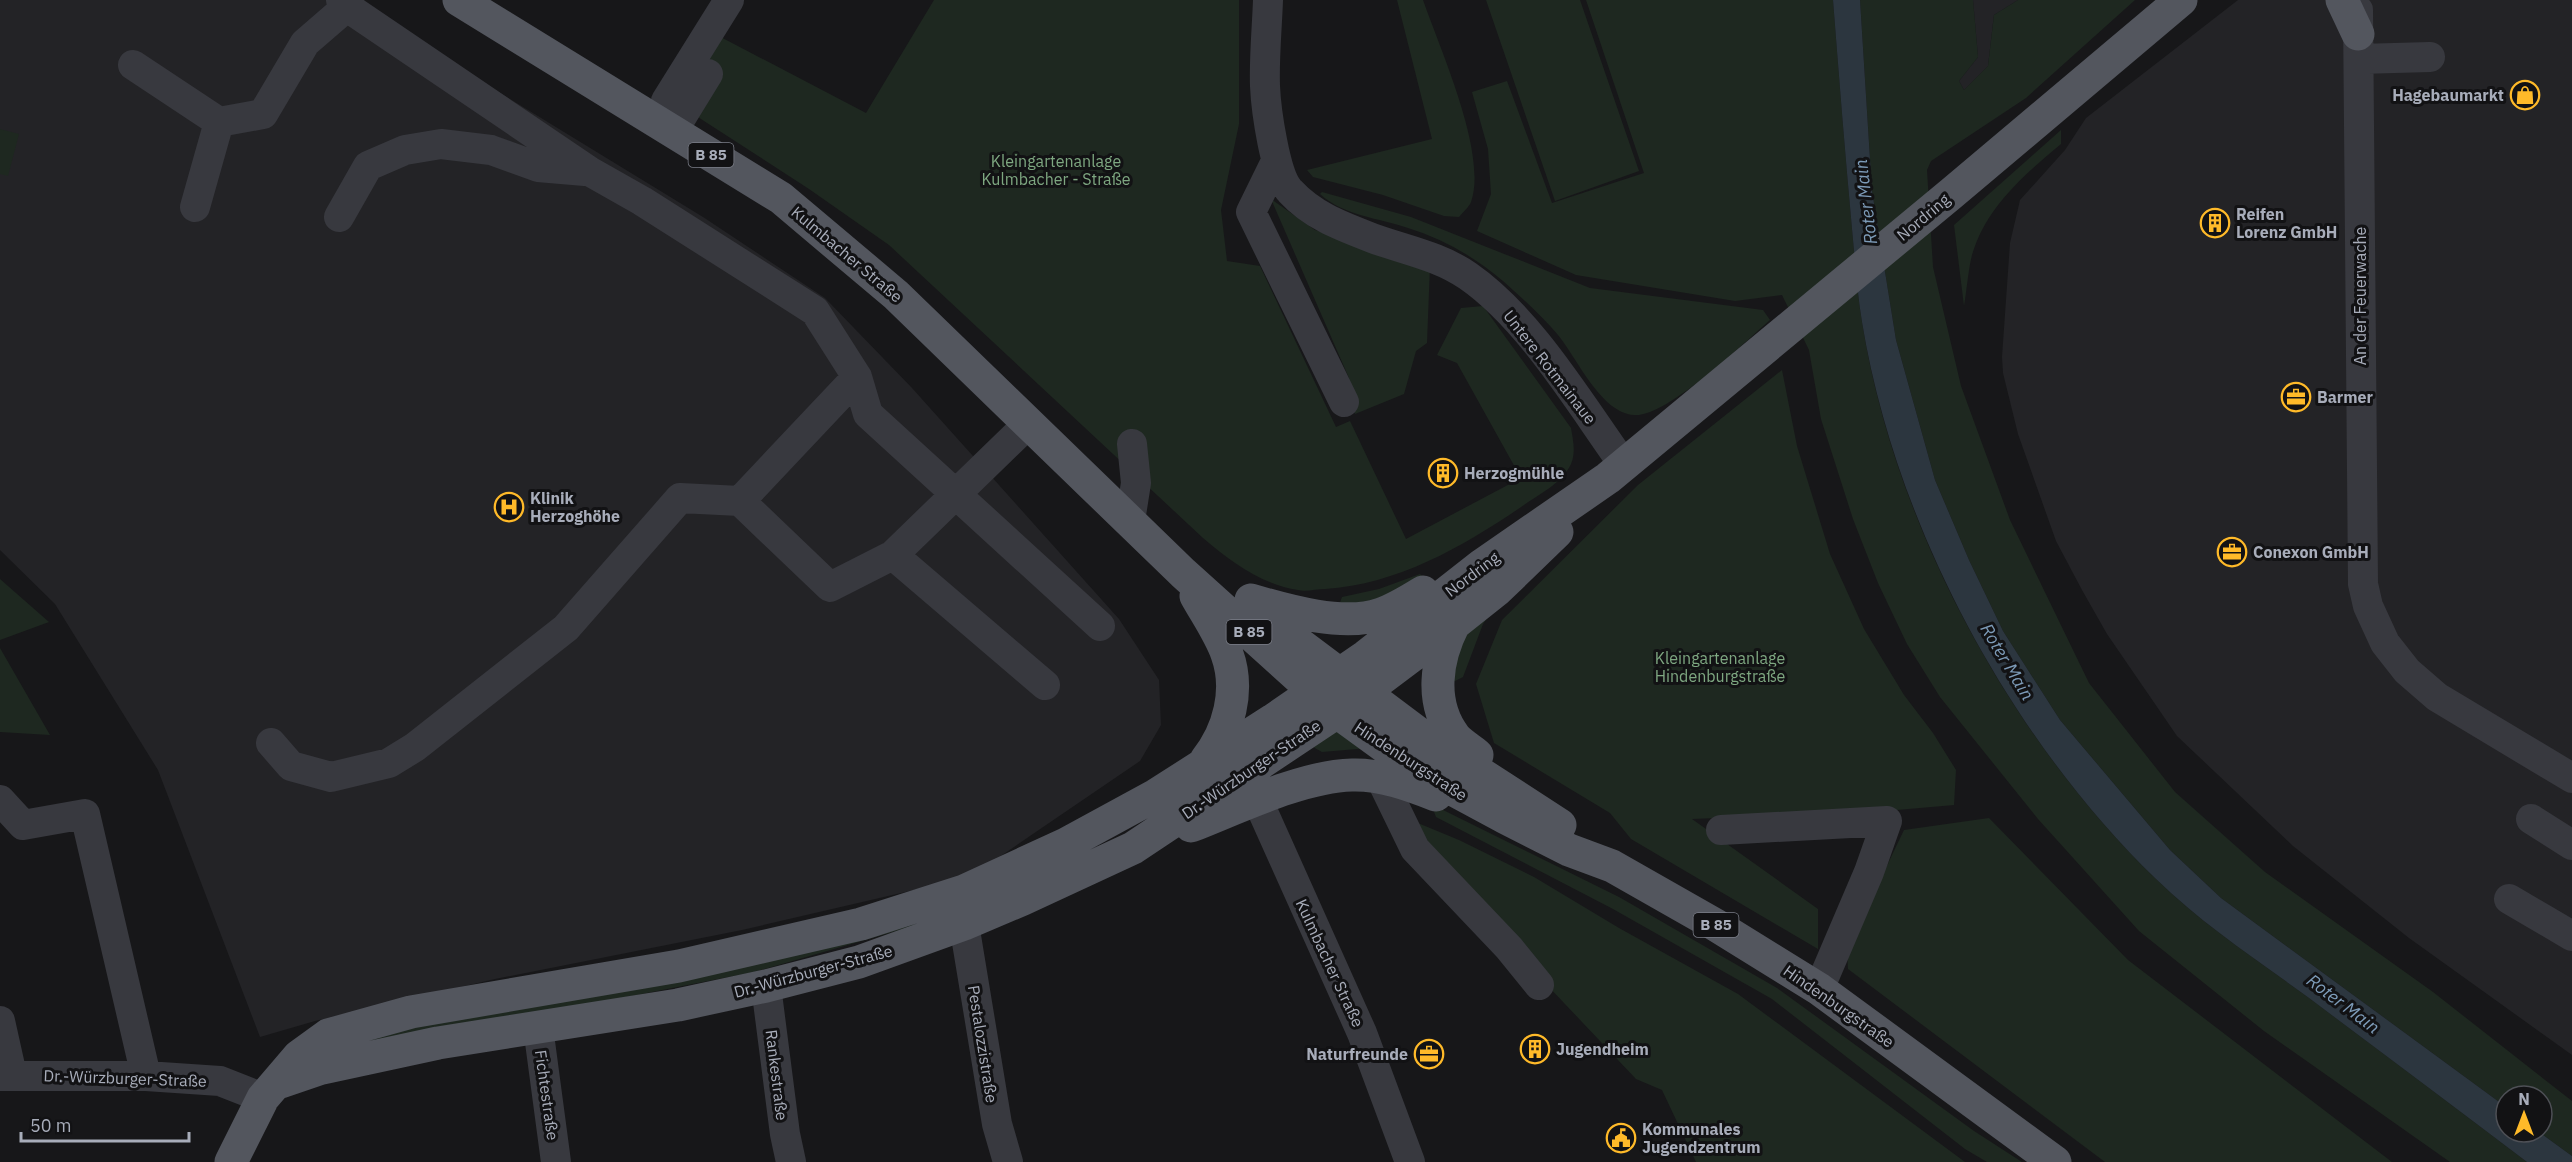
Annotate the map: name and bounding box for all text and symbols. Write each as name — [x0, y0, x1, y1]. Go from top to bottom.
shop icon: Hagebaumarkt — [2509, 79, 2541, 111]
place label: Hagebaumarkt — [2392, 85, 2504, 105]
road number: B 85 — [688, 143, 734, 167]
park label: Kleingartenanlage Kulmbacher - Straße — [981, 151, 1131, 189]
water label: Roter Main — [1849, 158, 1882, 246]
street label: Nordring — [1893, 189, 1954, 245]
street label: Kulmbacher Straße — [787, 202, 907, 306]
place label: Reifen Lorenz GmbH — [2236, 204, 2337, 242]
building icon: Reifen Lorenz GmbH — [2199, 207, 2231, 239]
street label: An der Feuerwache — [2350, 226, 2370, 365]
street label: Untere Rotmainaue — [1499, 306, 1601, 428]
office icon: Barmer — [2280, 381, 2312, 413]
place label: Barmer — [2317, 387, 2374, 407]
building icon: Herzogmühle — [1427, 457, 1459, 489]
place label: Herzogmühle — [1464, 463, 1564, 483]
place label: Klinik Herzoghöhe — [530, 488, 620, 526]
hospital icon: Klinik Herzoghöhe — [493, 491, 525, 523]
office icon: Conexon GmbH — [2216, 536, 2248, 568]
place label: Conexon GmbH — [2253, 542, 2369, 562]
street label: Nordring — [1441, 547, 1504, 601]
water label: Roter Main — [1975, 619, 2039, 704]
road number: B 85 — [1226, 620, 1272, 644]
park label: Kleingartenanlage Hindenburgstraße — [1655, 648, 1785, 686]
street label: Dr.-Würzburger-Straße — [1178, 715, 1324, 823]
street label: Hindenburgstraße — [1351, 717, 1471, 805]
street label: Kulmbacher Straße — [1292, 896, 1369, 1030]
road number: B 85 — [1694, 913, 1738, 937]
street label: Dr.-Würzburger-Straße — [732, 940, 895, 1002]
street label: Hindenburgstraße — [1780, 960, 1898, 1052]
water label: Roter Main — [2302, 969, 2384, 1039]
street label: Pestalozzistraße — [964, 984, 1002, 1104]
street label: Rankestraße — [762, 1028, 793, 1122]
building icon: Jugendheim — [1519, 1033, 1551, 1065]
office icon: Naturfreunde — [1413, 1038, 1445, 1070]
place label: Jugendheim — [1556, 1039, 1649, 1059]
place label: Naturfreunde — [1306, 1044, 1408, 1064]
street label: Fichtestraße — [531, 1049, 563, 1142]
street label: Dr.-Würzburger-Straße — [43, 1065, 207, 1091]
north arrow — [2494, 1084, 2554, 1144]
text: N — [2518, 1089, 2530, 1109]
scale bar — [21, 1105, 189, 1143]
text: 50 m — [30, 1114, 72, 1137]
place label: Kommunales Jugendzentrum — [1642, 1119, 1761, 1157]
public building icon: Kommunales Jugendzentrum — [1605, 1122, 1637, 1154]

